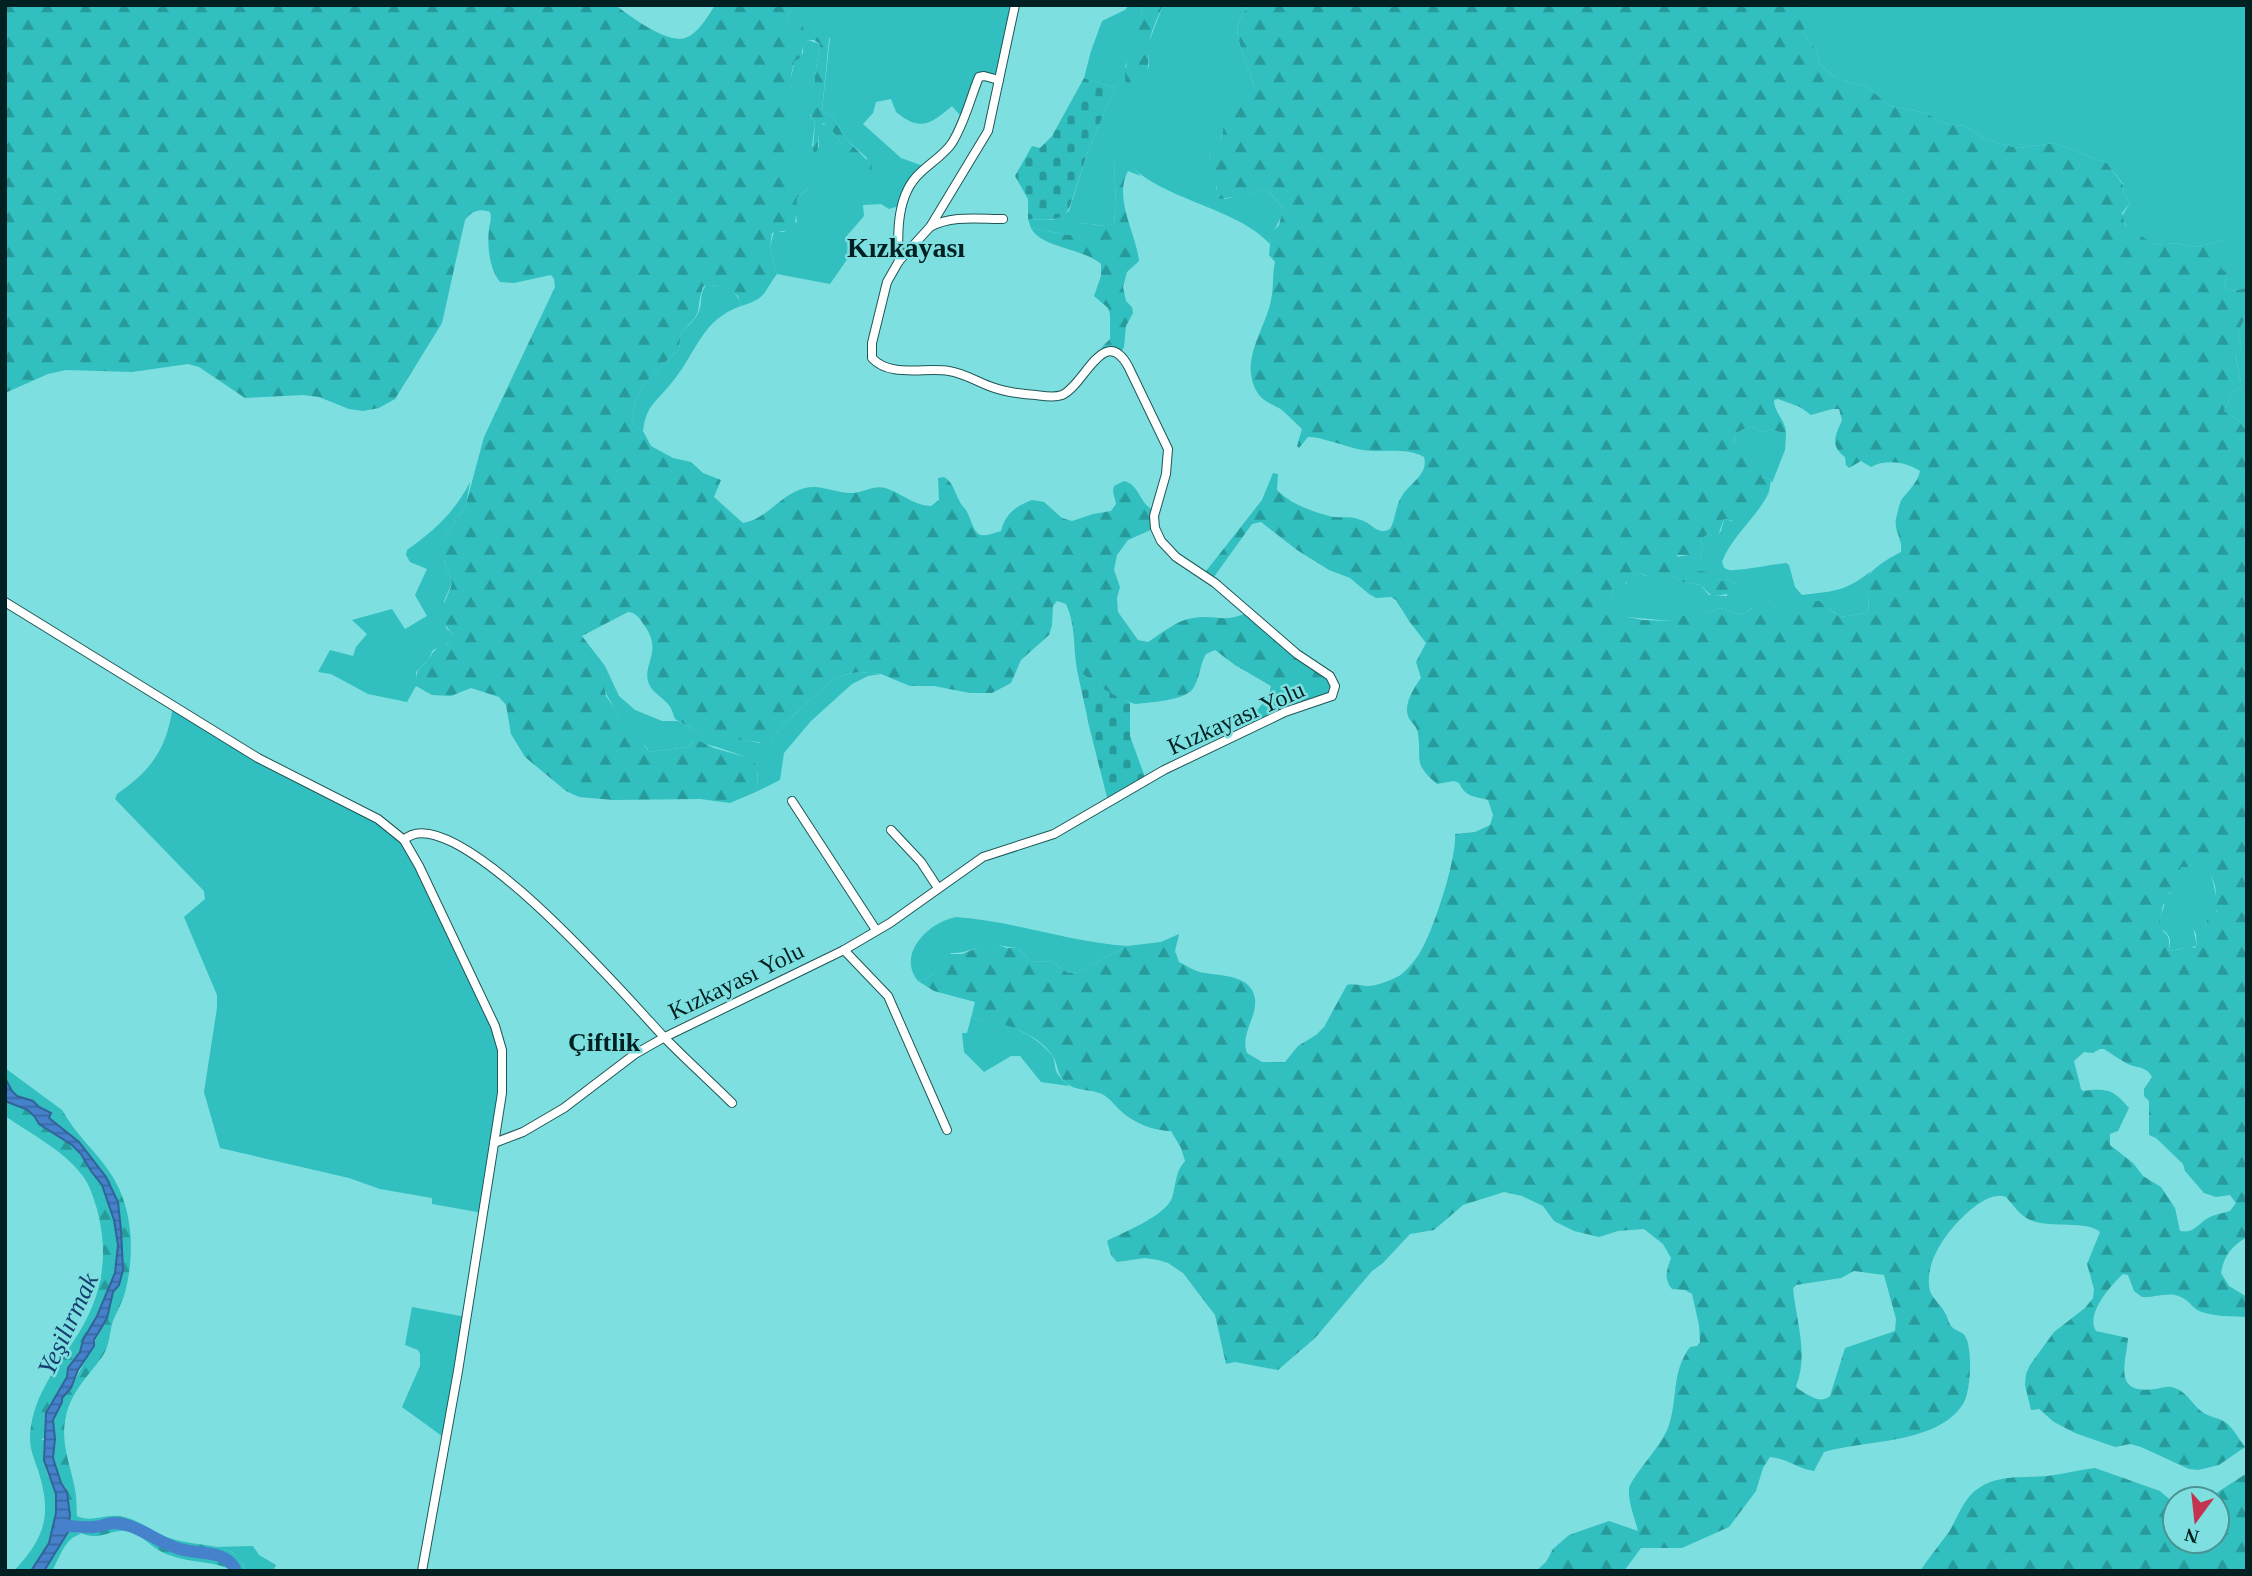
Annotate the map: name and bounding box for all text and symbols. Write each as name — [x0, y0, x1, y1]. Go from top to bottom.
district label: Kızkayası — [847, 232, 965, 263]
street label: Kızkayası Yolu — [1164, 676, 1308, 760]
street label: Kızkayası Yolu — [664, 937, 808, 1025]
district label: Çiftlik — [568, 1028, 641, 1057]
water label: Yeşilırmak — [32, 1268, 104, 1379]
north arrow — [2161, 1485, 2231, 1555]
text: N — [2182, 1524, 2201, 1548]

